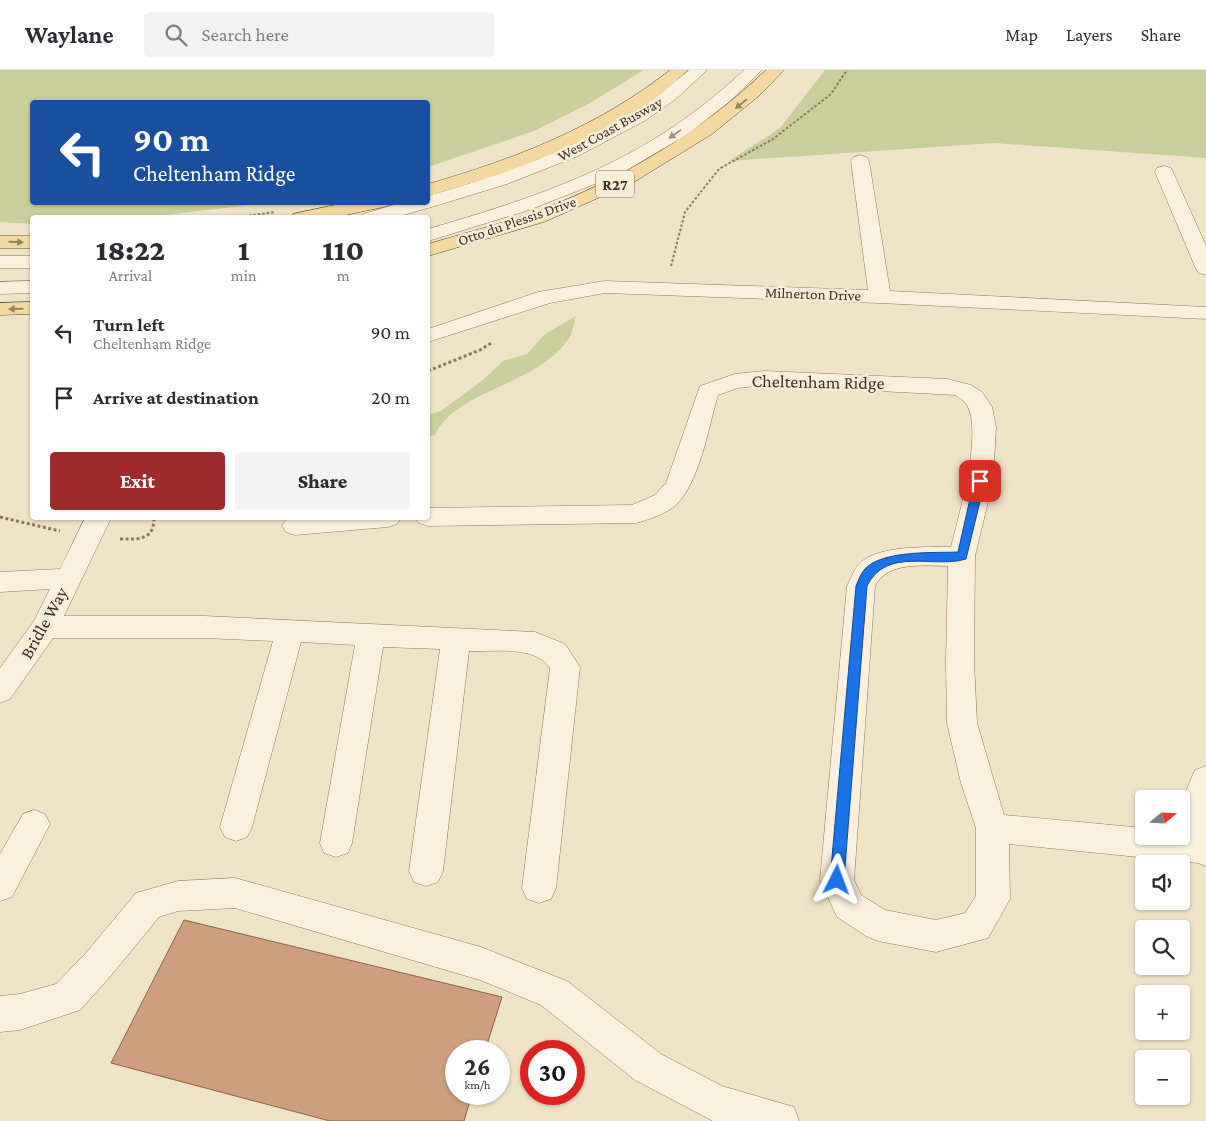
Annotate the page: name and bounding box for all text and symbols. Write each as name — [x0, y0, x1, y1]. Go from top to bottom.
search box — [144, 12, 494, 57]
text: Waylane — [25, 21, 114, 48]
icon: search — [162, 21, 190, 49]
text: Search here — [202, 24, 289, 45]
text: Map — [1005, 25, 1038, 45]
text: Layers — [1066, 25, 1113, 45]
text: Share — [1141, 25, 1181, 45]
street label: West Coast Busway — [555, 94, 666, 165]
one-way arrow — [735, 98, 748, 109]
icon: left — [50, 120, 115, 185]
text: 90 m — [133, 120, 210, 159]
one-way arrow — [669, 129, 682, 139]
text: Cheltenham Ridge — [133, 161, 295, 186]
road number: R27 — [596, 170, 634, 198]
street label: Otto du Plessis Drive — [456, 193, 579, 249]
text: 18:22 — [96, 233, 165, 266]
text: 1 — [238, 233, 250, 266]
text: 110 — [322, 233, 364, 266]
one-way arrow — [9, 238, 25, 246]
text: Arrival — [109, 267, 152, 284]
text: min — [231, 267, 256, 284]
text: m — [337, 267, 350, 284]
street label: Milnerton Drive — [765, 284, 862, 304]
one-way arrow — [8, 305, 24, 313]
text: Turn left — [93, 314, 165, 335]
icon: left — [50, 319, 78, 347]
text: 90 m — [371, 322, 410, 343]
text: Cheltenham Ridge — [93, 335, 211, 352]
street label: Cheltenham Ridge — [751, 371, 885, 393]
icon: arrive — [50, 384, 78, 412]
text: Arrive at destination — [93, 387, 259, 408]
text: 20 m — [371, 387, 410, 408]
button: Exit — [50, 452, 225, 510]
button: Share — [235, 452, 410, 510]
pin — [959, 460, 1001, 502]
icon: arrive — [966, 467, 994, 495]
street label: Bridle Way — [16, 583, 72, 662]
north arrow — [1135, 790, 1190, 845]
map controls — [1135, 790, 1190, 1105]
position arrow — [810, 853, 862, 905]
button: sound — [1135, 855, 1190, 910]
button: search — [1135, 920, 1190, 975]
button: + — [1135, 985, 1190, 1040]
speed limit sign: 30 — [520, 1040, 585, 1105]
button: − — [1135, 1050, 1190, 1105]
text: 26 — [464, 1053, 491, 1080]
text: km/h — [465, 1078, 490, 1092]

